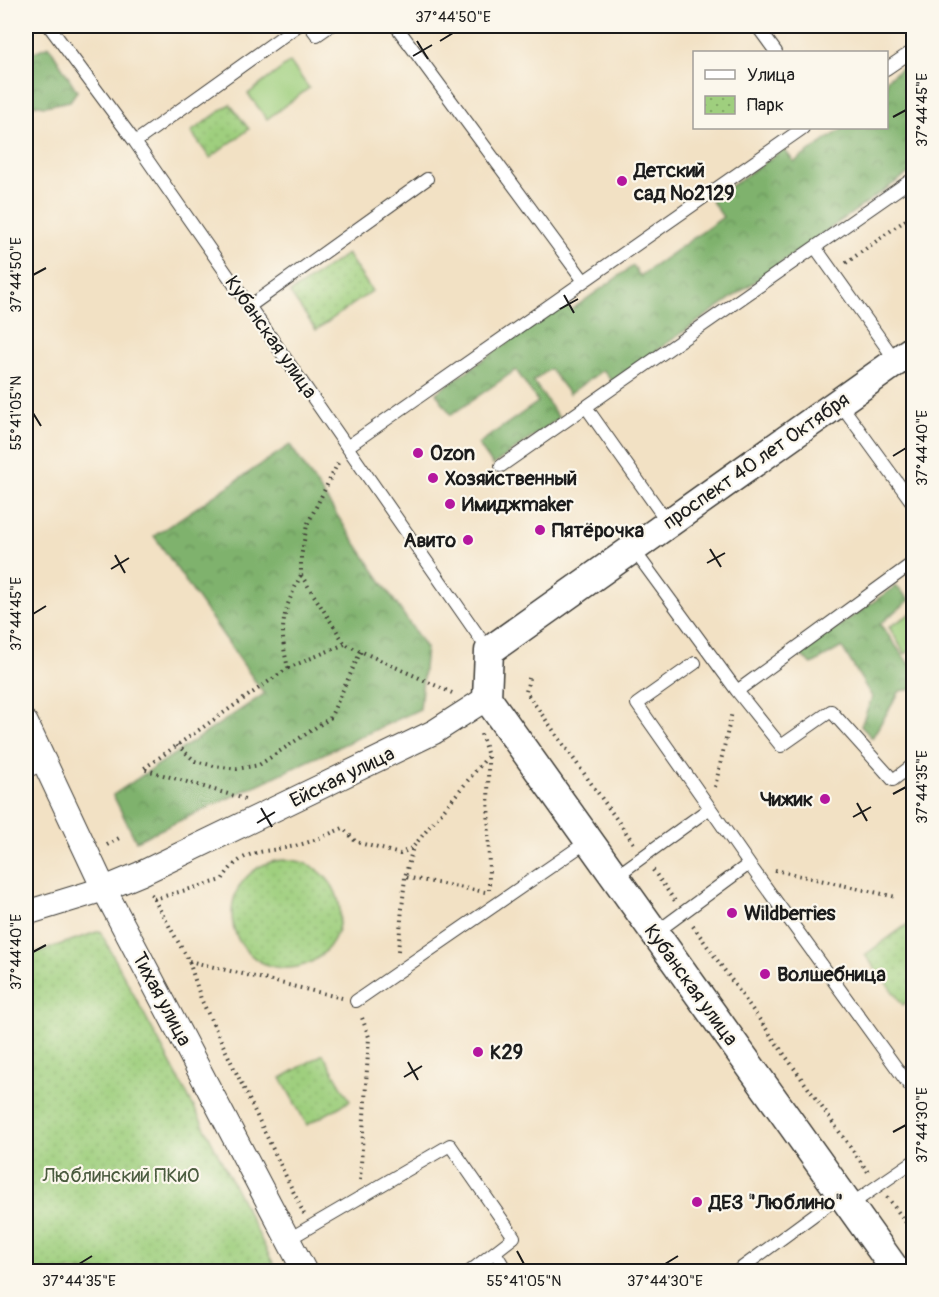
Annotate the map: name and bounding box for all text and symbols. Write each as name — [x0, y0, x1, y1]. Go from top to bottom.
text: 37°44'50"E — [415, 8, 491, 27]
legend — [693, 51, 888, 129]
text: Улица — [747, 64, 795, 87]
text: 37°44'45"E — [913, 73, 932, 147]
text: Парк — [747, 94, 784, 117]
place label: Детский сад №2129 — [633, 158, 735, 206]
marker: Детский сад №2129 — [615, 174, 629, 188]
text: 37°44'50"E — [7, 237, 26, 313]
street label: Кубанская улица — [219, 271, 323, 403]
text: 55°41'05"N — [7, 376, 26, 450]
street label: проспект 40 лет Октября — [658, 387, 854, 535]
text: 37°44'40"E — [913, 410, 932, 486]
place label: Ozon — [430, 441, 475, 466]
marker: Ozon — [411, 446, 425, 460]
place label: Хозяйственный — [445, 466, 577, 491]
marker: Хозяйственный — [426, 471, 440, 485]
place label: Имиджmaker — [462, 492, 574, 517]
marker: Имиджmaker — [443, 497, 457, 511]
place label: Пятёрочка — [552, 518, 644, 543]
marker: Пятёрочка — [533, 523, 547, 537]
place label: Авито — [404, 528, 456, 553]
marker: Авито — [461, 533, 475, 547]
text: 37°44'45"E — [7, 577, 26, 651]
street label: Ейская улица — [286, 741, 398, 813]
text: 37°44'35"E — [913, 750, 932, 824]
place label: Чижик — [760, 787, 813, 812]
marker: Чижик — [818, 792, 832, 806]
place label: Wildberries — [744, 901, 836, 926]
marker: Wildberries — [725, 906, 739, 920]
text: 37°44'40"E — [7, 914, 26, 990]
street label: Кубанская улица — [639, 919, 743, 1051]
street label: Тихая улица — [127, 948, 197, 1050]
place label: Волшебница — [777, 962, 886, 987]
marker: Волшебница — [758, 967, 772, 981]
place label: К29 — [490, 1040, 523, 1065]
marker: К29 — [471, 1045, 485, 1059]
text: 37°44'30"E — [913, 1087, 932, 1163]
park label: Люблинский ПКиО — [42, 1163, 199, 1188]
place label: ДЕЗ "Люблино" — [708, 1190, 843, 1215]
marker: ДЕЗ "Люблино" — [690, 1195, 704, 1209]
text: 37°44'35"E — [42, 1272, 116, 1291]
text: 55°41'05"N — [487, 1272, 561, 1291]
text: 37°44'30"E — [627, 1272, 703, 1291]

